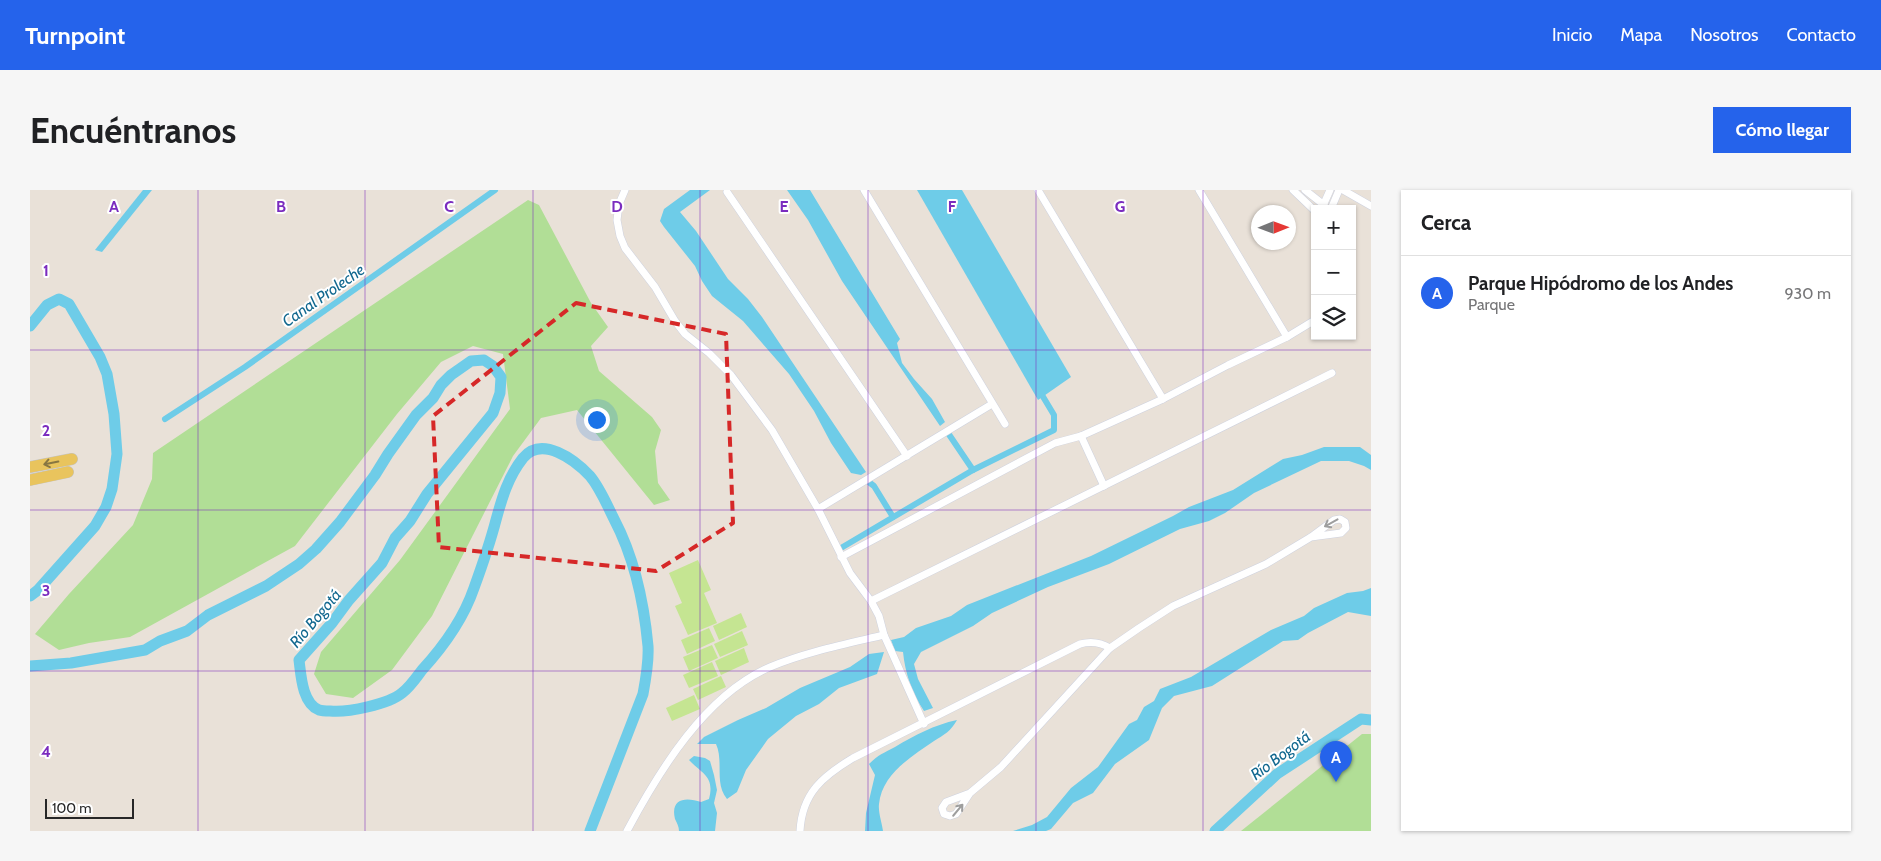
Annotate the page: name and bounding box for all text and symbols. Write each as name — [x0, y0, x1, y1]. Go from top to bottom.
text: Turnpoint — [25, 21, 125, 50]
text: Inicio — [1552, 24, 1592, 46]
text: Mapa — [1620, 24, 1662, 46]
text: Nosotros — [1690, 24, 1759, 46]
text: Contacto — [1787, 24, 1856, 46]
button: Cómo llegar — [1713, 107, 1851, 153]
text: Encuéntranos — [30, 109, 236, 152]
text: A — [109, 197, 119, 216]
text: B — [276, 197, 286, 216]
text: C — [444, 197, 454, 216]
text: D — [611, 197, 623, 216]
text: E — [779, 197, 789, 216]
text: F — [948, 197, 957, 216]
text: G — [1115, 197, 1125, 216]
north arrow — [1251, 205, 1296, 250]
map controls — [1311, 205, 1356, 340]
button: + — [1311, 205, 1356, 250]
text: Cerca — [1421, 210, 1471, 235]
button: − — [1311, 250, 1356, 295]
water label: Canal Proleche — [278, 260, 368, 331]
text: 1 — [43, 261, 49, 280]
text: Parque Hipódromo de los Andes — [1468, 272, 1733, 295]
text: A — [1432, 284, 1442, 303]
text: 930 m — [1784, 284, 1831, 303]
button: layers — [1311, 295, 1356, 340]
text: Parque — [1468, 295, 1515, 314]
your location — [584, 407, 610, 433]
text: 2 — [42, 421, 50, 440]
one-way arrow — [43, 459, 59, 468]
one-way arrow — [1324, 518, 1339, 528]
text: 3 — [42, 581, 50, 600]
water label: Río Bogotá — [286, 585, 345, 651]
water label: Río Bogotá — [1247, 727, 1314, 784]
pin: A — [1320, 741, 1352, 782]
text: 4 — [41, 742, 51, 761]
scale bar — [45, 796, 134, 819]
text: 100 m — [52, 799, 92, 817]
one-way arrow — [952, 803, 963, 816]

